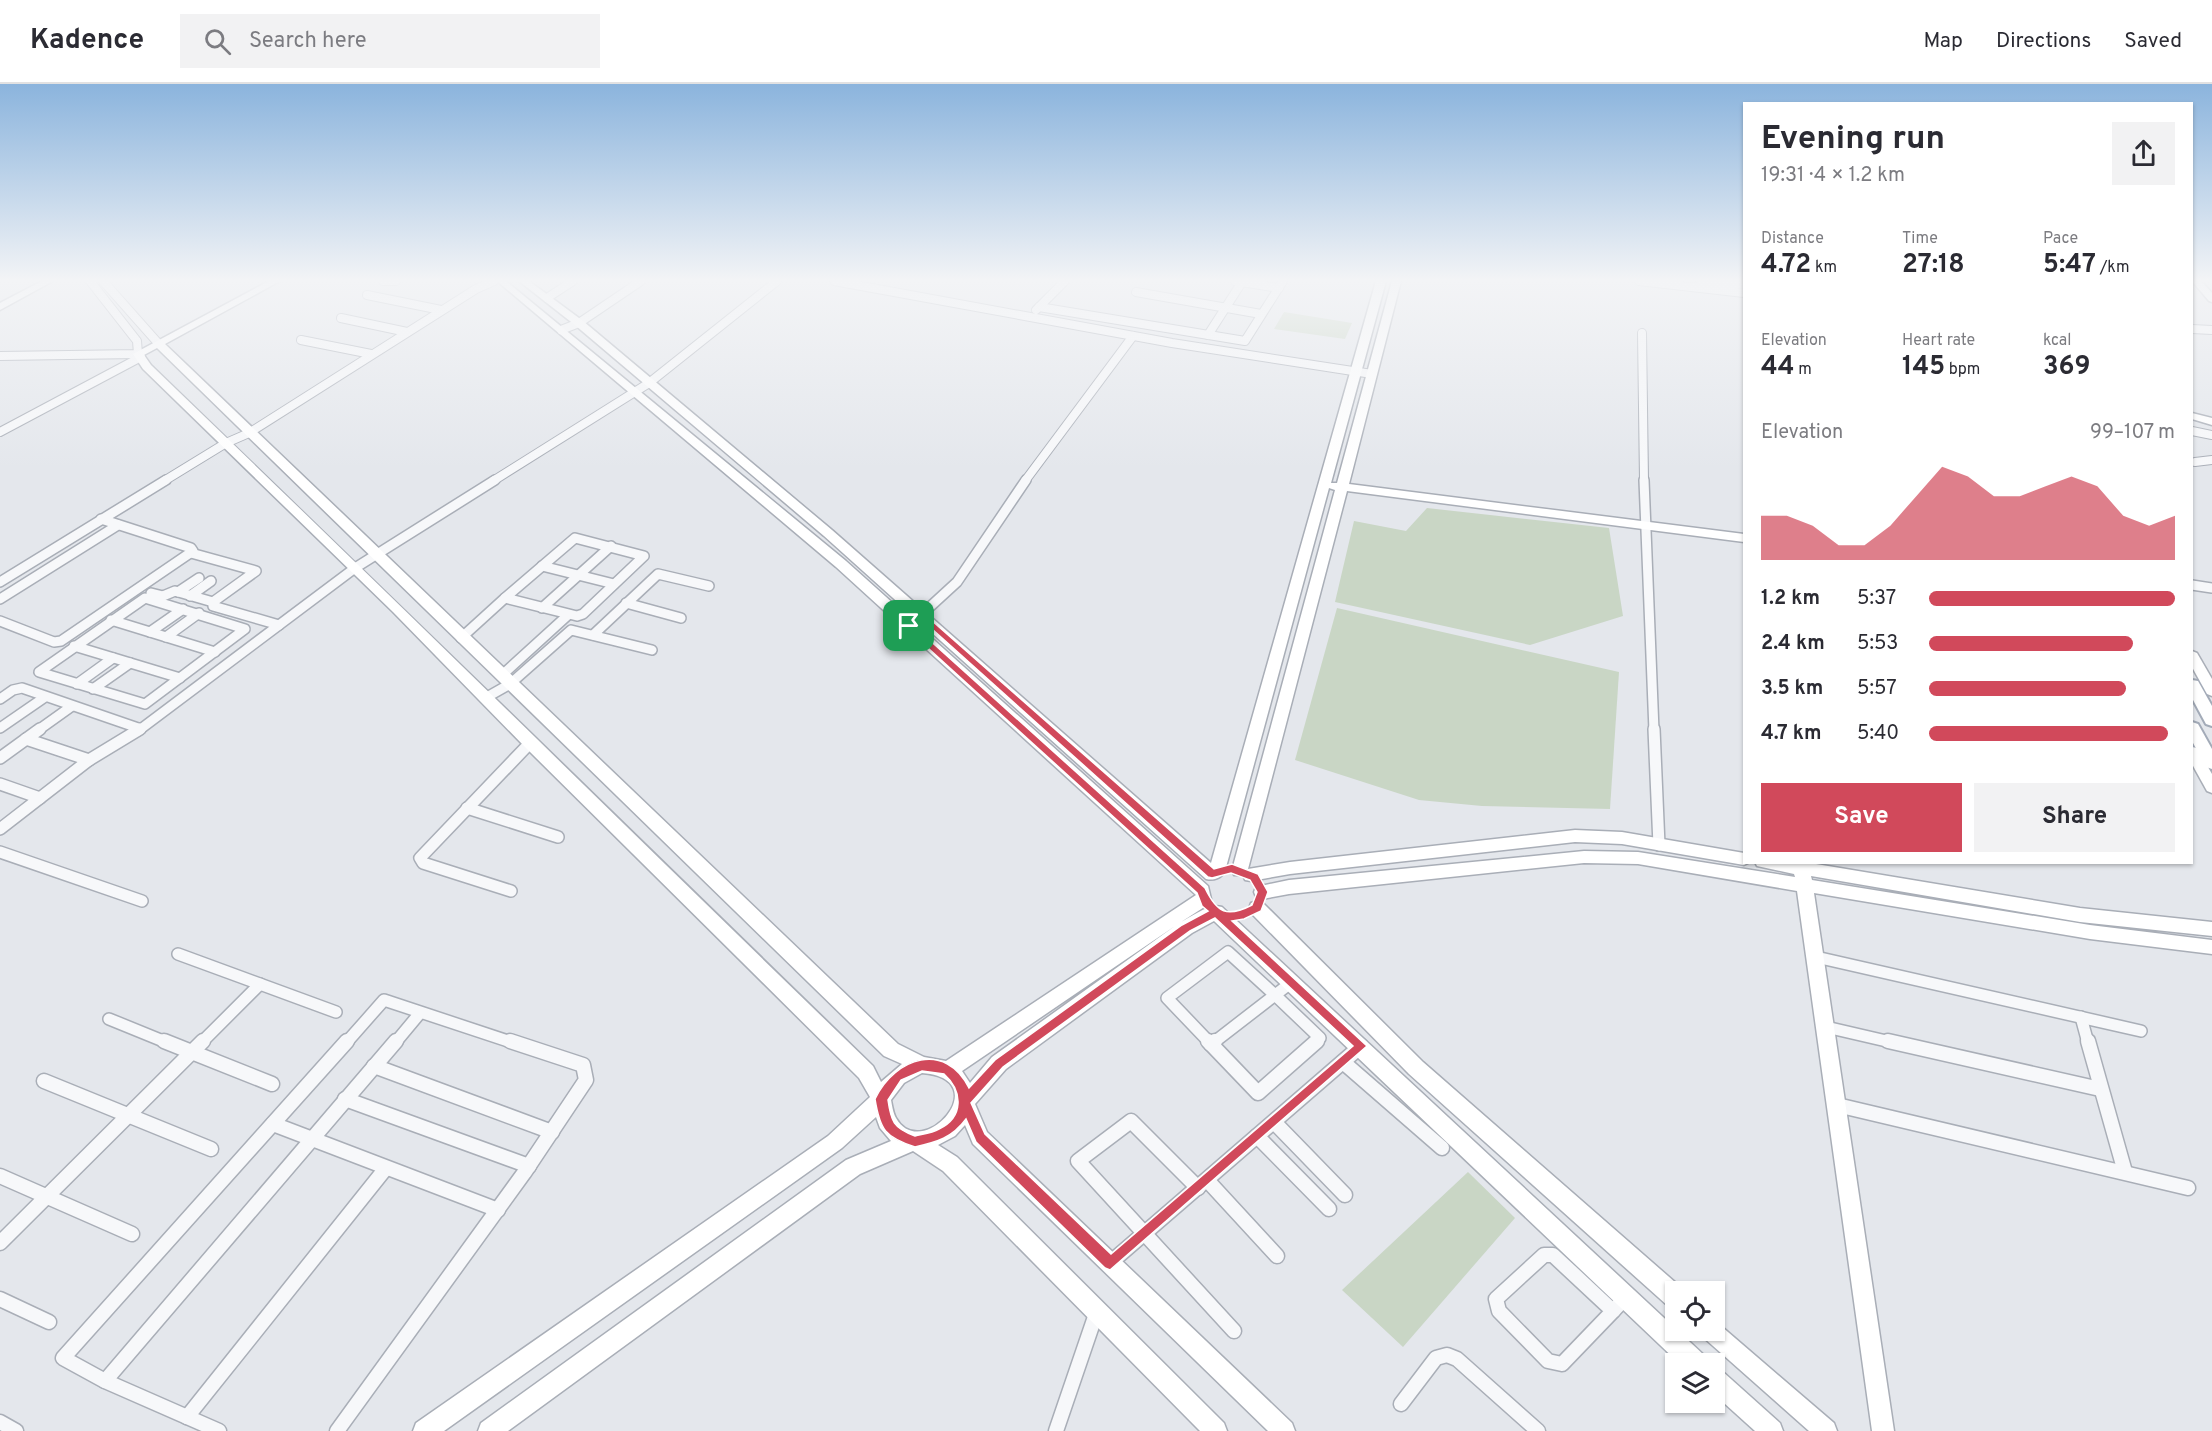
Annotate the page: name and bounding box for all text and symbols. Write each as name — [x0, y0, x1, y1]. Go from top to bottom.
search box — [180, 14, 600, 68]
text: Kadence — [30, 23, 144, 59]
icon: search — [201, 25, 234, 58]
text: Search here — [249, 28, 367, 55]
text: Map — [1923, 28, 1963, 55]
text: Directions — [1996, 28, 2091, 55]
text: Saved — [2124, 28, 2182, 55]
text: Evening run — [1761, 119, 1945, 161]
button: share — [2112, 122, 2175, 185]
text: 19:31 · 4 × 1.2 km — [1761, 163, 1905, 189]
text: Distance — [1761, 229, 1824, 249]
text: Time — [1902, 229, 1938, 249]
text: Pace — [2043, 229, 2078, 249]
text: 4.72 — [1761, 249, 1811, 282]
text: 27:18 — [1902, 249, 1965, 282]
text: 5:47 — [2043, 249, 2096, 282]
text: km — [1811, 258, 1837, 278]
text: /km — [2096, 258, 2129, 278]
text: Elevation — [1761, 331, 1827, 351]
text: Heart rate — [1902, 331, 1975, 351]
text: kcal — [2043, 331, 2071, 351]
text: 44 — [1761, 351, 1794, 384]
text: 145 — [1902, 351, 1945, 384]
text: 369 — [2043, 351, 2091, 384]
text: m — [1794, 360, 1812, 380]
text: bpm — [1945, 360, 1980, 380]
text: Elevation — [1761, 420, 1843, 446]
text: 99–107 m — [2090, 420, 2175, 446]
text: 1.2 km — [1761, 586, 1820, 612]
text: 5:37 — [1857, 586, 1896, 612]
pin — [883, 600, 934, 651]
icon: arrive — [892, 609, 925, 642]
text: 2.4 km — [1761, 631, 1825, 657]
text: 5:53 — [1857, 631, 1898, 657]
text: 3.5 km — [1761, 676, 1823, 702]
text: 5:57 — [1857, 676, 1897, 702]
text: 4.7 km — [1761, 721, 1821, 747]
text: 5:40 — [1857, 721, 1899, 747]
button: Save — [1761, 783, 1962, 852]
button: Share — [1974, 783, 2175, 852]
map controls — [1665, 1281, 1725, 1413]
button: locate — [1665, 1281, 1725, 1341]
button: layers — [1665, 1353, 1725, 1413]

